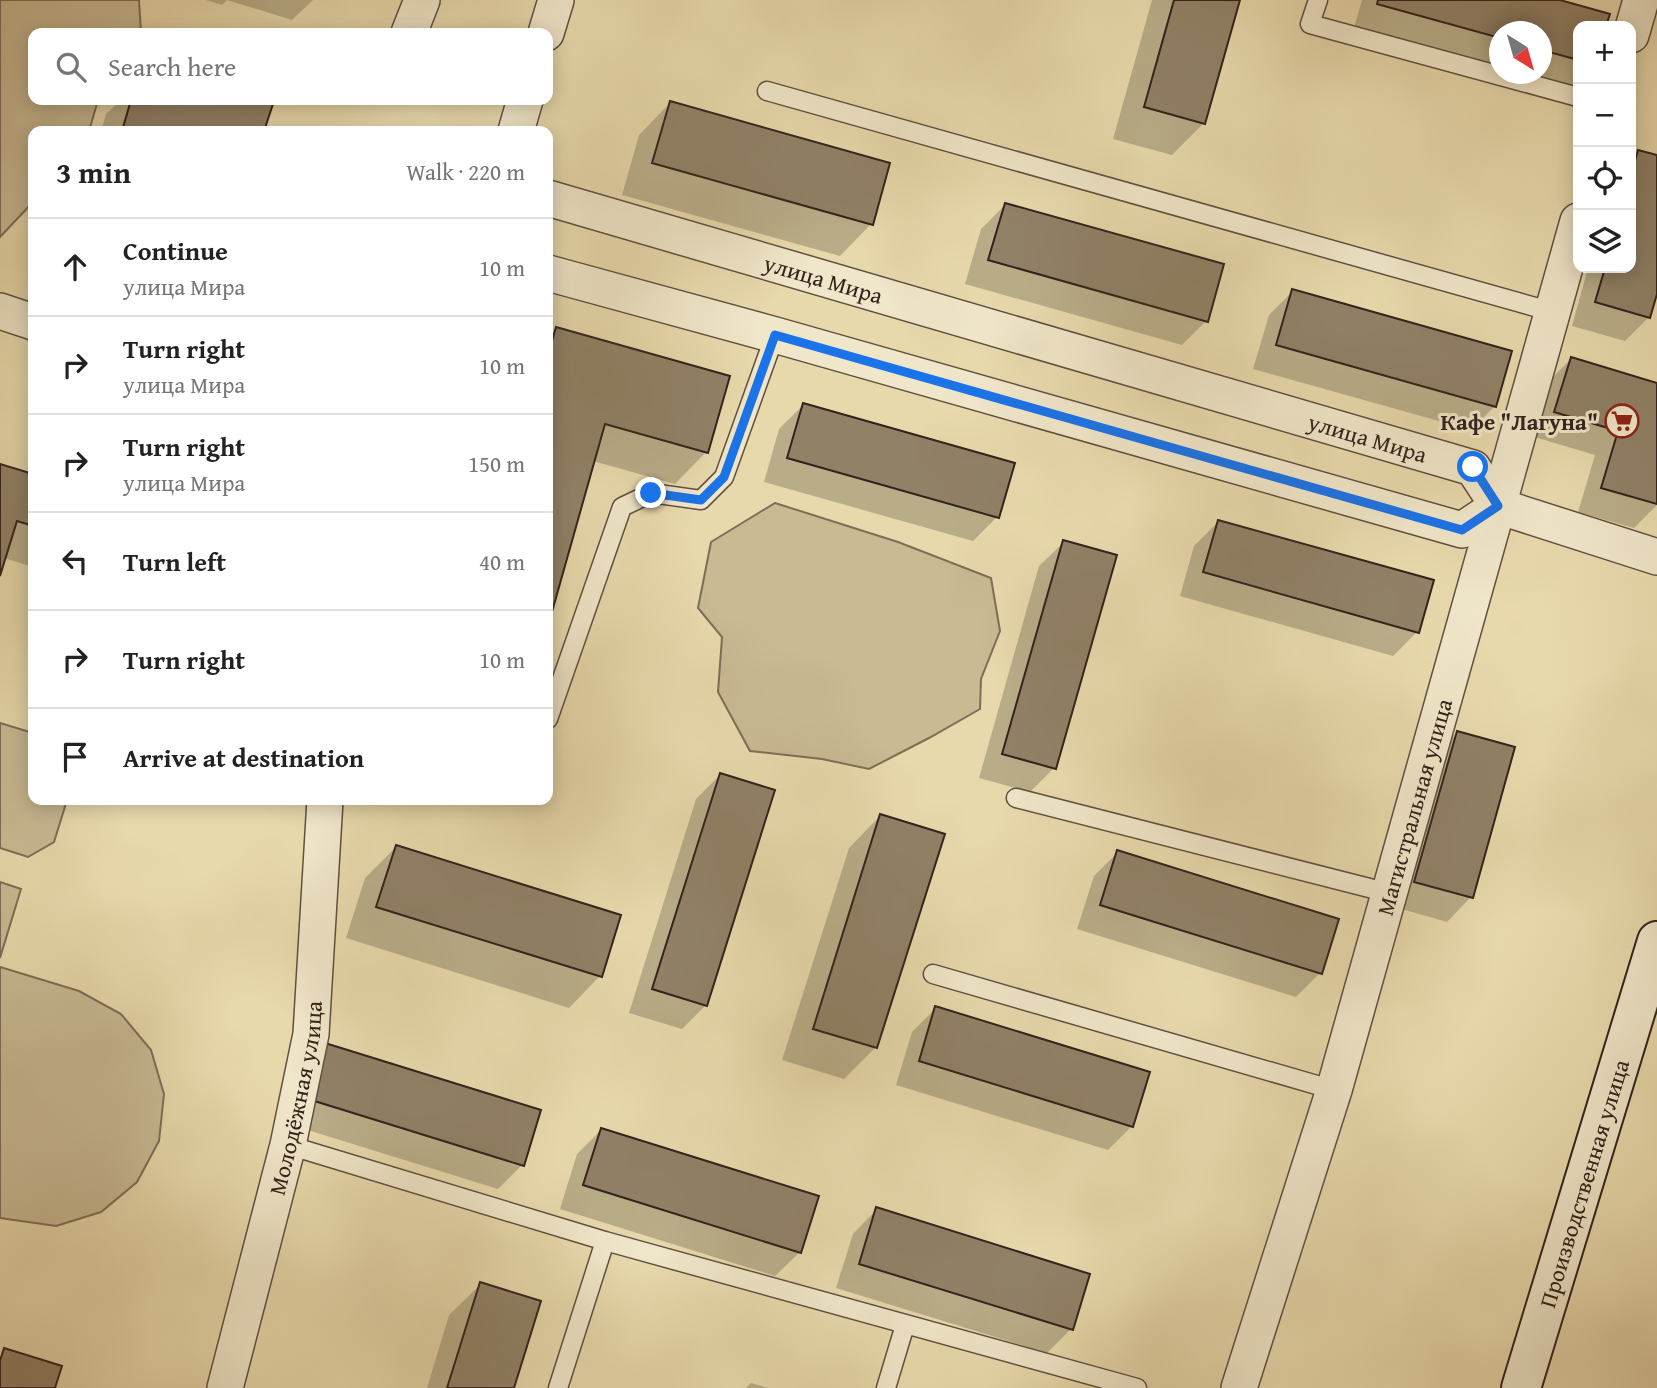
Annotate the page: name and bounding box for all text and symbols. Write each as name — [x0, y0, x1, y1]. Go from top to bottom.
north arrow — [1489, 21, 1552, 84]
map controls — [1573, 21, 1636, 273]
button: + — [1573, 21, 1636, 84]
search box — [28, 28, 553, 105]
text: Search here — [108, 47, 236, 86]
icon: search — [52, 48, 90, 86]
button: − — [1573, 84, 1636, 147]
button: locate — [1573, 147, 1636, 210]
text: 3 min — [56, 150, 131, 194]
text: Walk · 220 m — [406, 155, 525, 188]
button: layers — [1573, 210, 1636, 273]
text: Continue — [123, 231, 228, 270]
street label: улица Мира — [759, 245, 887, 311]
icon: ahead — [56, 248, 94, 286]
text: 10 m — [479, 251, 525, 284]
text: улица Мира — [123, 270, 245, 303]
text: Turn right — [123, 329, 245, 368]
icon: right — [56, 346, 94, 384]
text: 10 m — [479, 349, 525, 382]
text: улица Мира — [123, 368, 245, 401]
supermarket icon: Кафе "Лагуна" — [1603, 402, 1641, 440]
street label: улица Мира — [1303, 404, 1431, 470]
place label: Кафе "Лагуна" — [1441, 405, 1598, 438]
text: Turn right — [123, 427, 245, 466]
icon: right — [56, 444, 94, 482]
text: 150 m — [468, 447, 525, 480]
route start — [1457, 451, 1488, 482]
text: улица Мира — [123, 466, 245, 499]
route end — [635, 477, 666, 508]
icon: left — [56, 542, 94, 580]
text: Turn left — [123, 542, 226, 581]
text: 40 m — [479, 545, 525, 578]
icon: right — [56, 640, 94, 678]
text: Turn right — [123, 640, 245, 679]
text: 10 m — [479, 643, 525, 676]
street label: Магистральная улица — [1367, 694, 1460, 919]
icon: arrive — [56, 738, 94, 776]
text: Arrive at destination — [123, 738, 364, 777]
street label: Молодёжная улица — [259, 1000, 329, 1198]
street label: Производственная улица — [1530, 1055, 1637, 1311]

